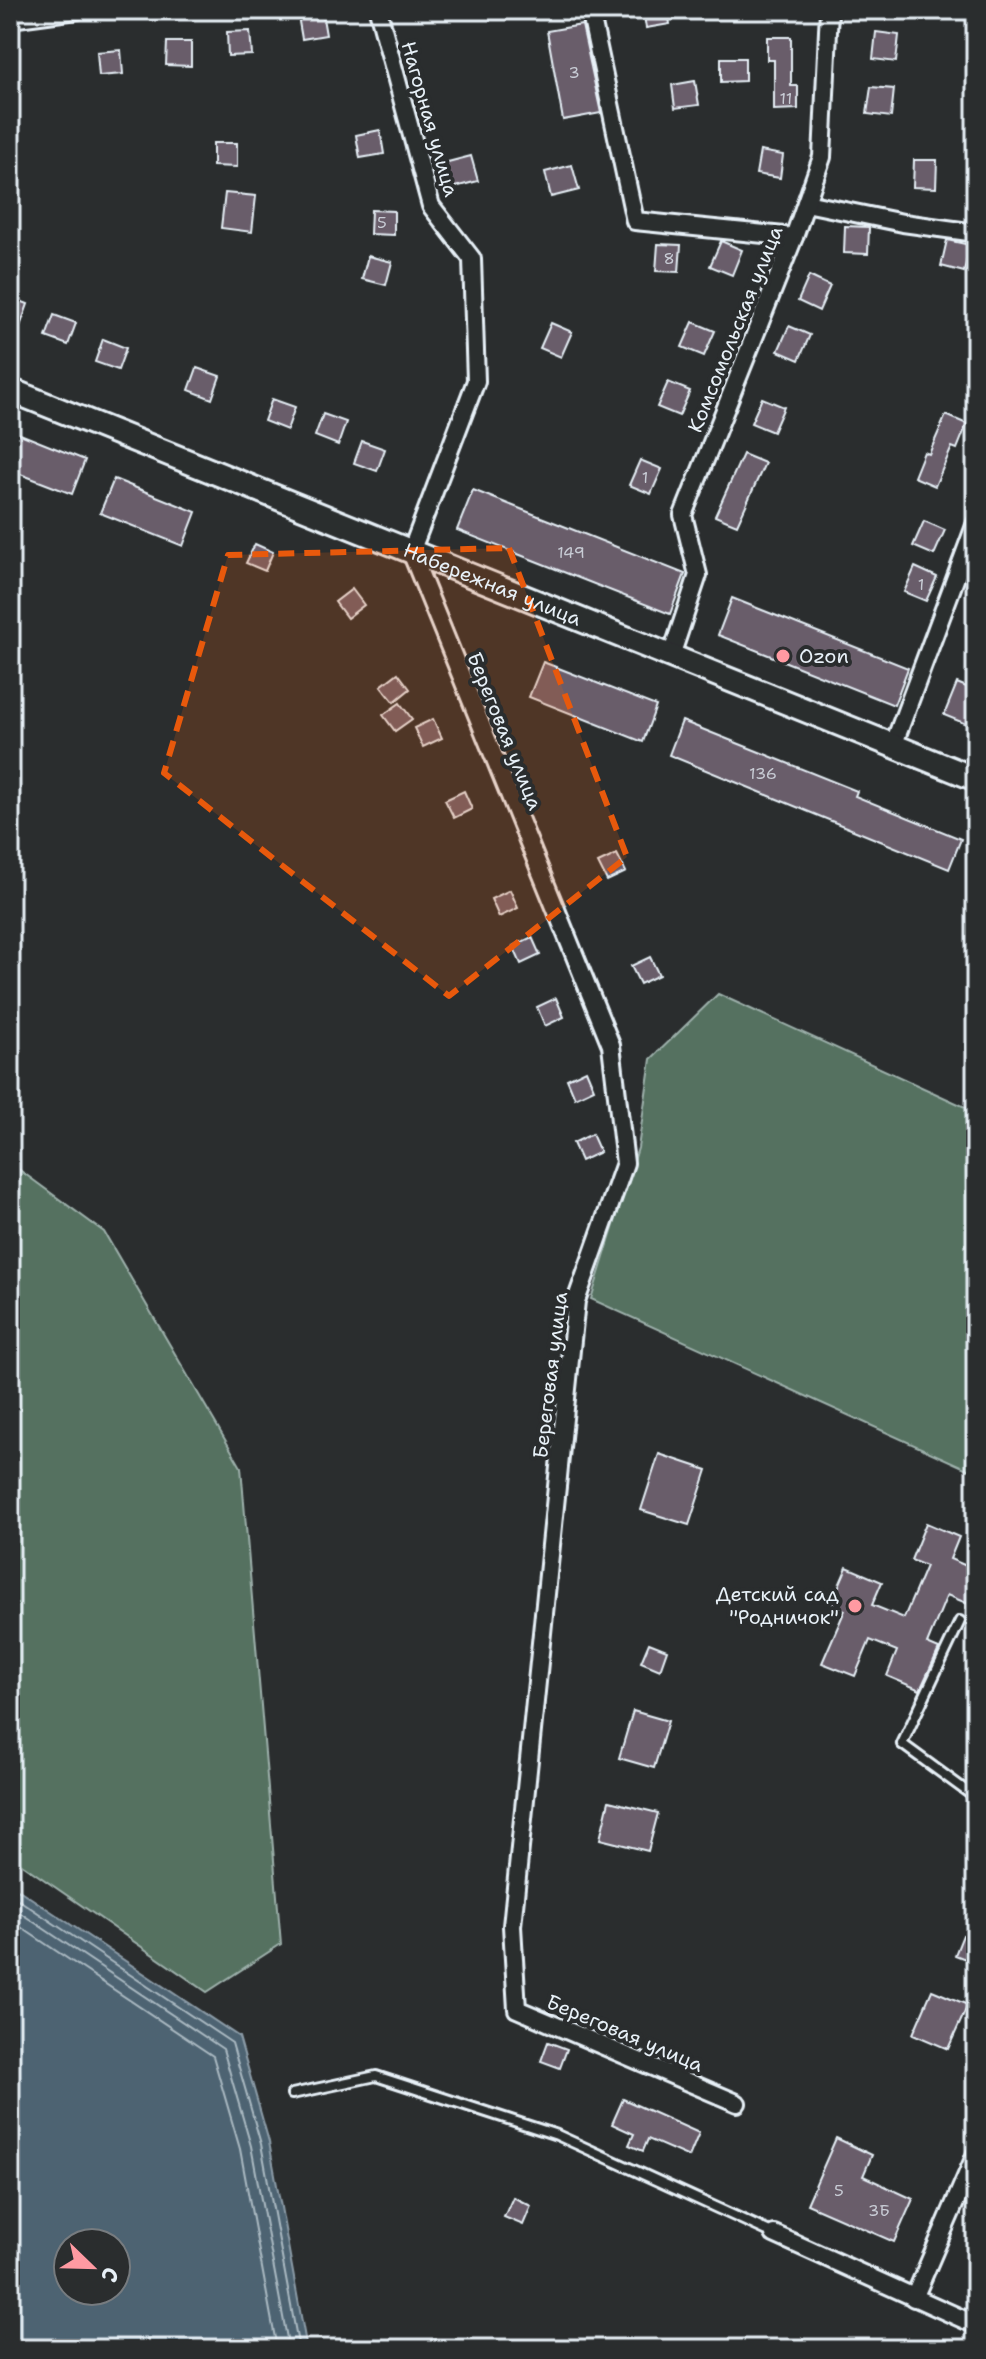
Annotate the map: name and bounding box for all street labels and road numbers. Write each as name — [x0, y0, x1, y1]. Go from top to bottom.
street label: Нагорная улица — [395, 38, 465, 200]
street label: Комсомольская улица — [682, 221, 789, 436]
street label: Набережная улица — [399, 537, 586, 632]
street label: Береговая улица — [461, 648, 549, 814]
street label: Береговая улица — [527, 1290, 573, 1460]
street label: Береговая улица — [543, 1988, 708, 2078]

